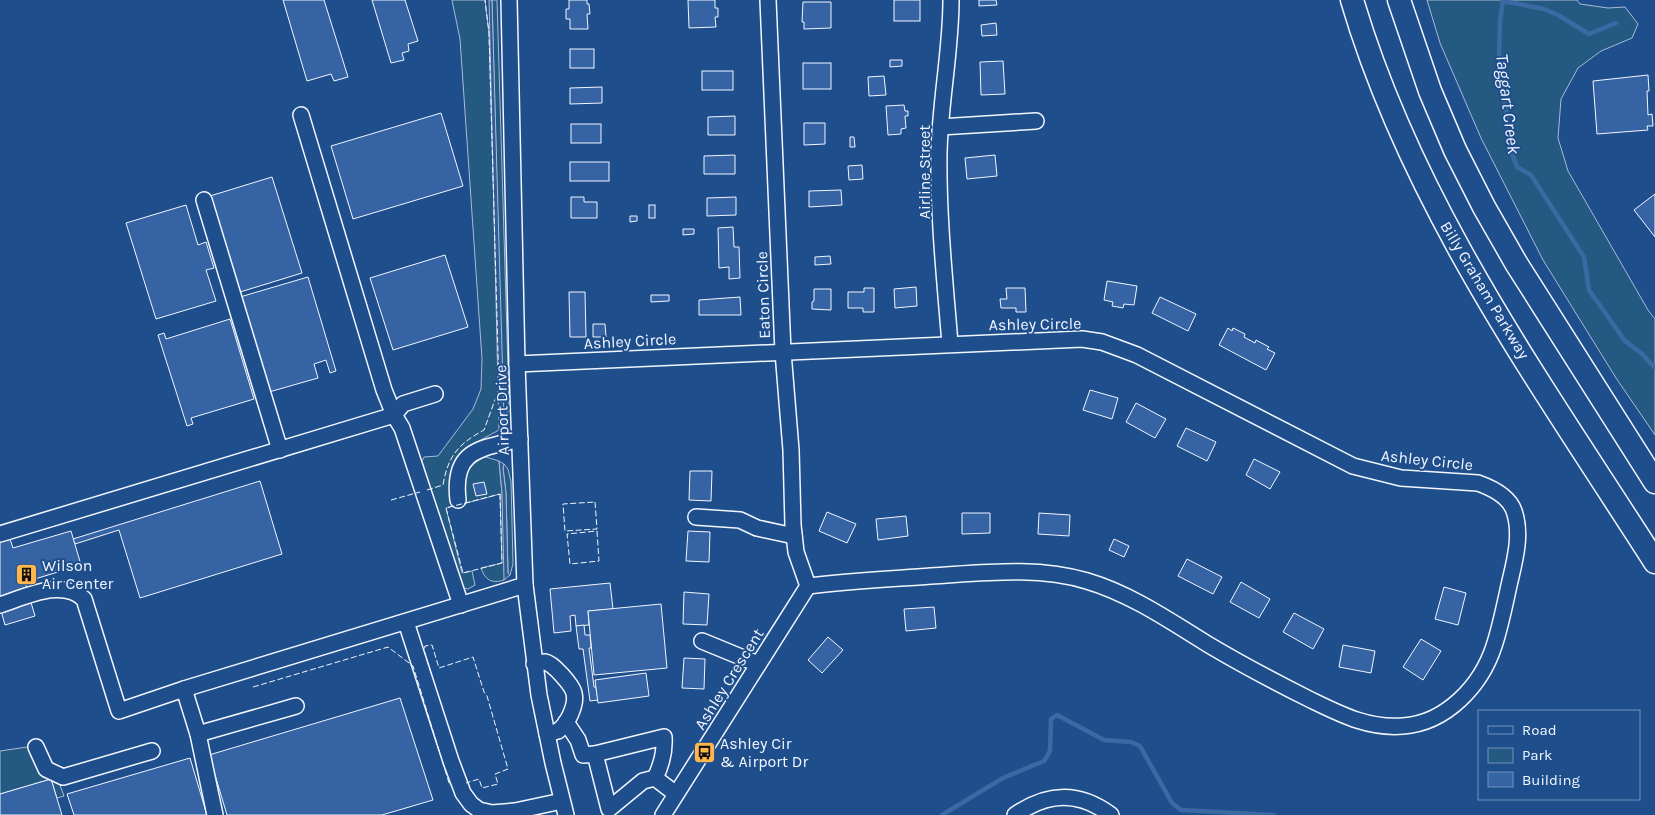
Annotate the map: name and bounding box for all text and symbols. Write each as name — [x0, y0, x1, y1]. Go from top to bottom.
water label: Taggart Creek — [1491, 52, 1525, 156]
street label: Airline Street — [915, 125, 934, 219]
street label: Billy Graham Parkway — [1436, 218, 1534, 363]
street label: Eaton Circle — [752, 251, 774, 339]
street label: Ashley Circle — [989, 314, 1081, 334]
street label: Ashley Circle — [583, 329, 677, 353]
street label: Airport Drive — [491, 364, 513, 456]
street label: Ashley Circle — [1380, 446, 1474, 474]
place label: Wilson Air Center — [42, 556, 113, 593]
building icon: Wilson Air Center — [14, 562, 38, 586]
street label: Ashley Crescent — [690, 625, 768, 733]
legend — [1478, 710, 1640, 800]
text: Road — [1522, 721, 1557, 739]
place label: Ashley Cir & Airport Dr — [720, 734, 808, 771]
bus stop icon: Ashley Cir & Airport Dr — [692, 740, 716, 764]
text: Park — [1522, 746, 1552, 764]
text: Building — [1522, 771, 1580, 789]

